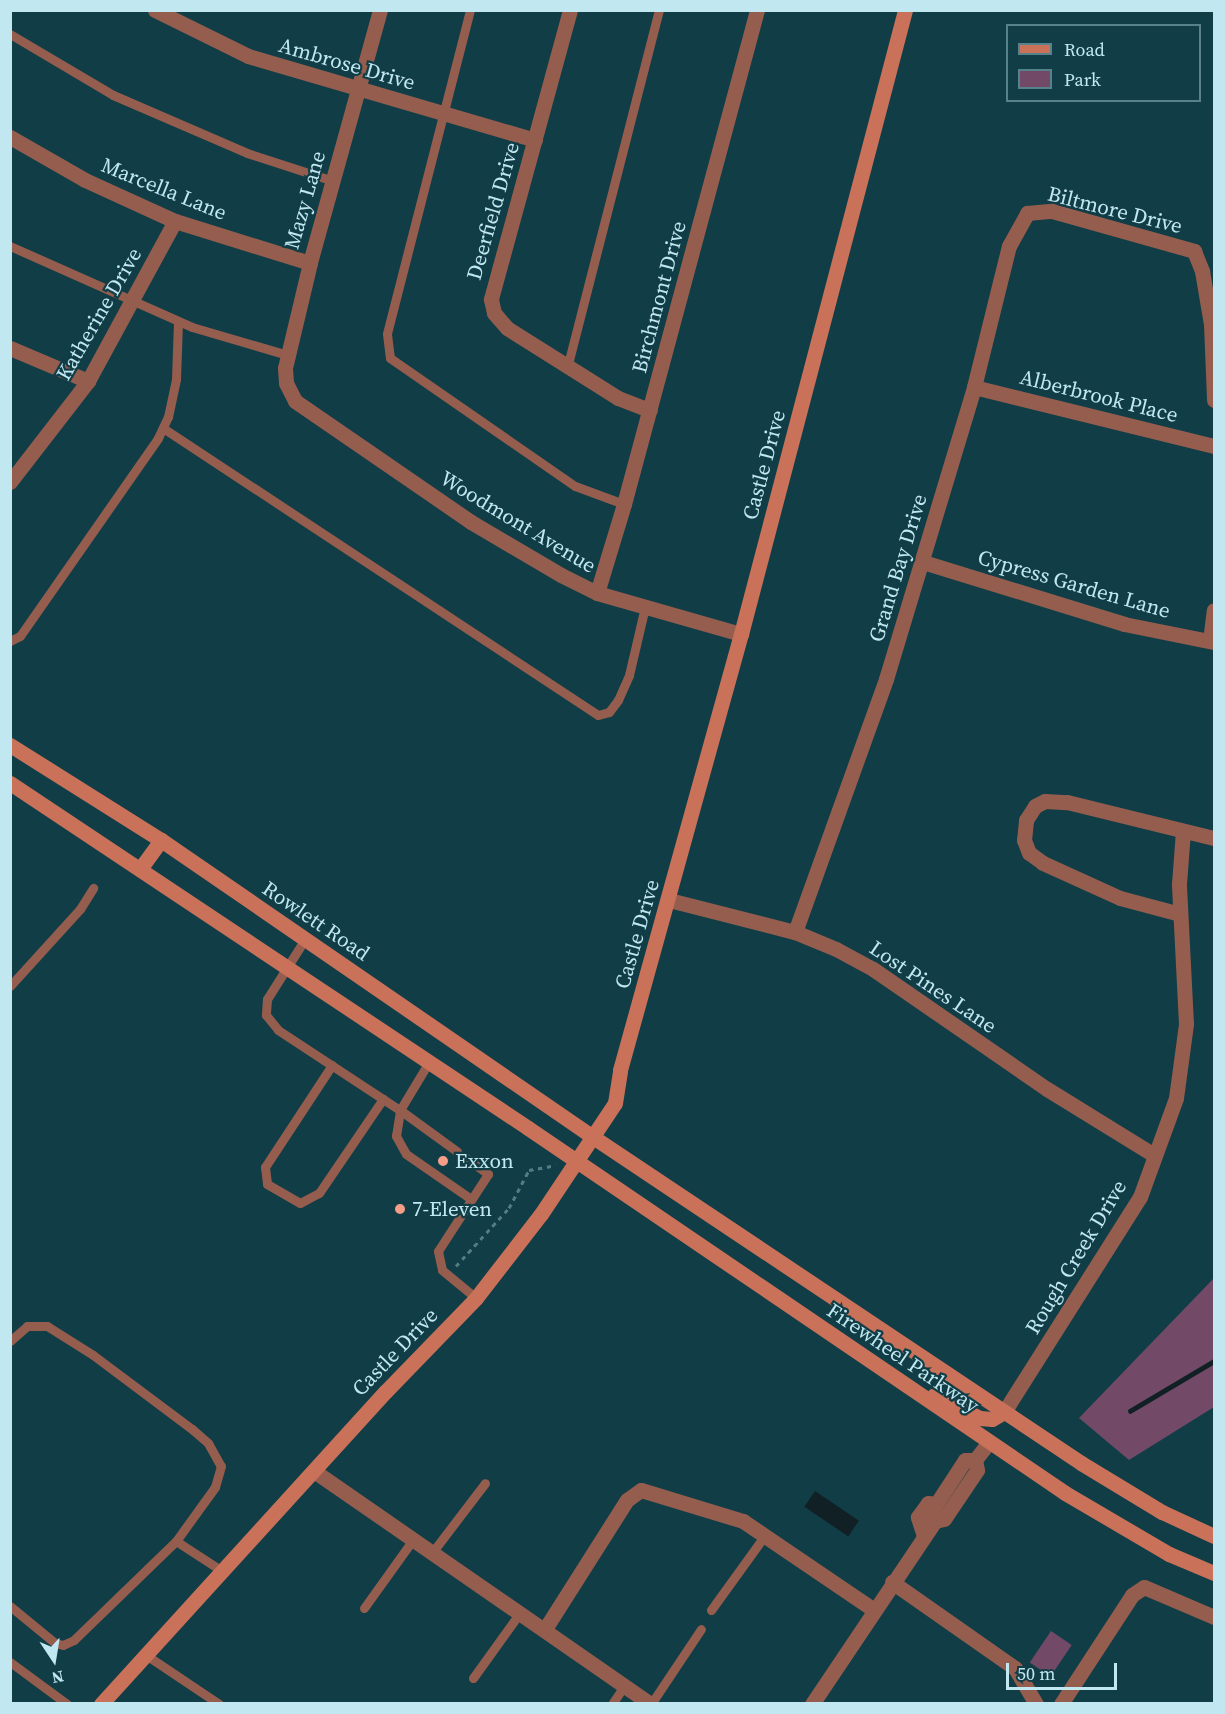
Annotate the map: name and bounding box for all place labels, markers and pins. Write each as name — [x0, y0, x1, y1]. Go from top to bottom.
place label: Exxon — [455, 1148, 514, 1174]
marker: Exxon — [436, 1154, 450, 1168]
place label: 7-Eleven — [412, 1196, 492, 1222]
marker: 7-Eleven — [393, 1202, 407, 1216]

